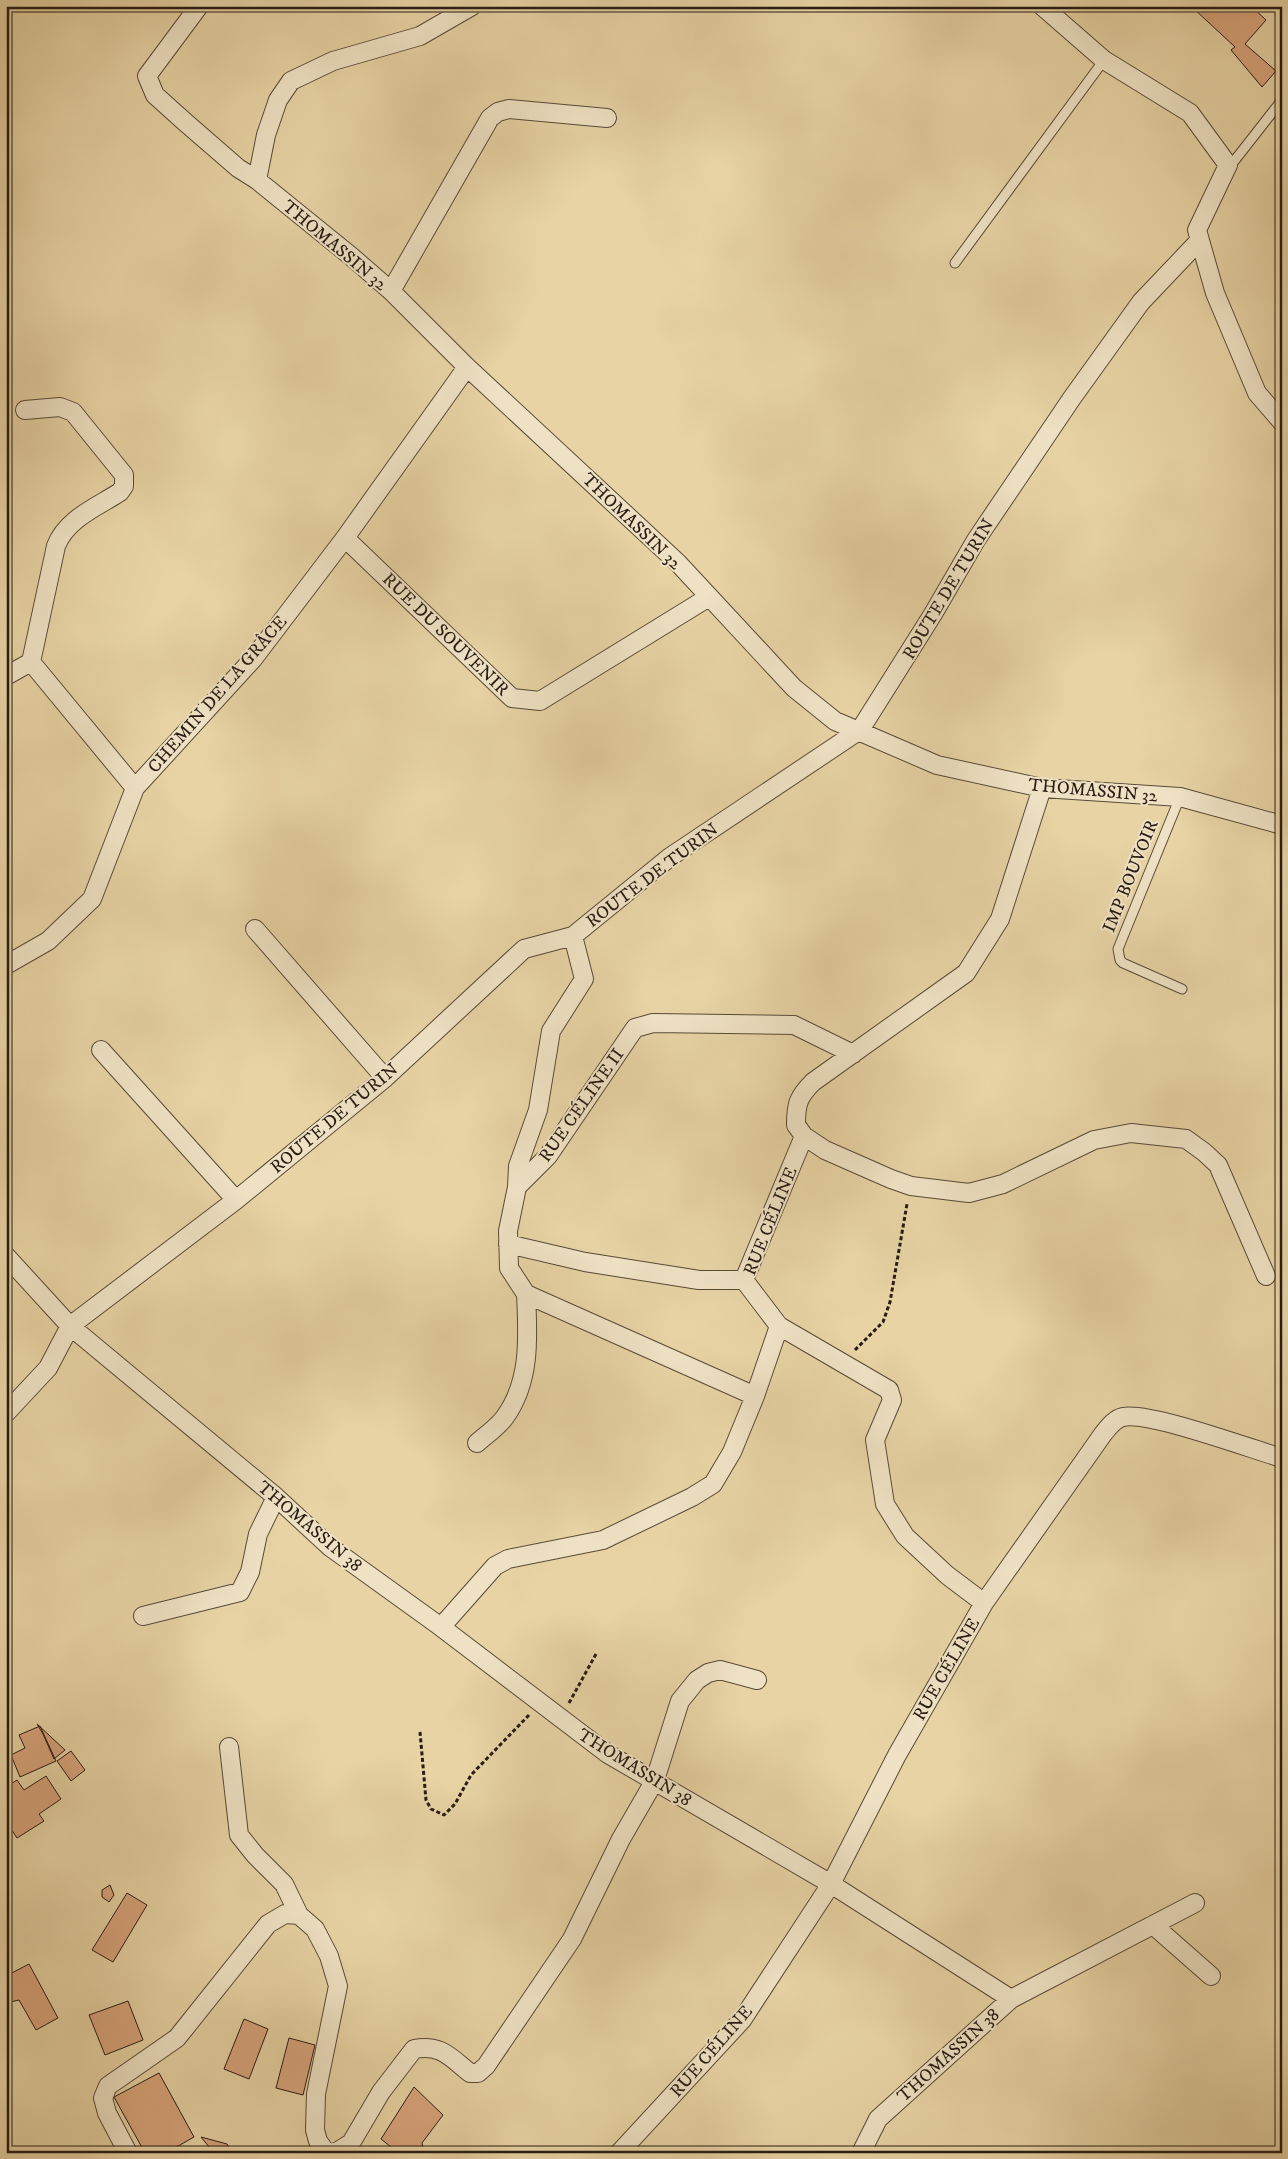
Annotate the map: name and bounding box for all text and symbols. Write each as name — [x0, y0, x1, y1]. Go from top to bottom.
street label: THOMASSIN 32 — [278, 196, 391, 296]
street label: THOMASSIN 32 — [577, 469, 686, 575]
street label: ROUTE DE TURIN — [898, 515, 1000, 664]
street label: RUE DU SOUVENIR — [377, 569, 513, 701]
street label: CHEMIN DE LA GRÂCE — [143, 611, 292, 778]
street label: THOMASSIN 32 — [1027, 774, 1159, 808]
street label: IMP BOUVOIR — [1098, 817, 1163, 936]
street label: ROUTE DE TURIN — [582, 819, 723, 933]
street label: RUE CÉLINE II — [535, 1045, 629, 1167]
street label: ROUTE DE TURIN — [266, 1059, 403, 1179]
street label: RUE CÉLINE — [739, 1164, 803, 1279]
street label: THOMASSIN 38 — [253, 1477, 366, 1577]
street label: RUE CÉLINE — [909, 1614, 985, 1725]
street label: THOMASSIN 38 — [574, 1724, 695, 1812]
street label: RUE CÉLINE — [666, 2001, 758, 2102]
street label: THOMASSIN 38 — [893, 2004, 1004, 2107]

